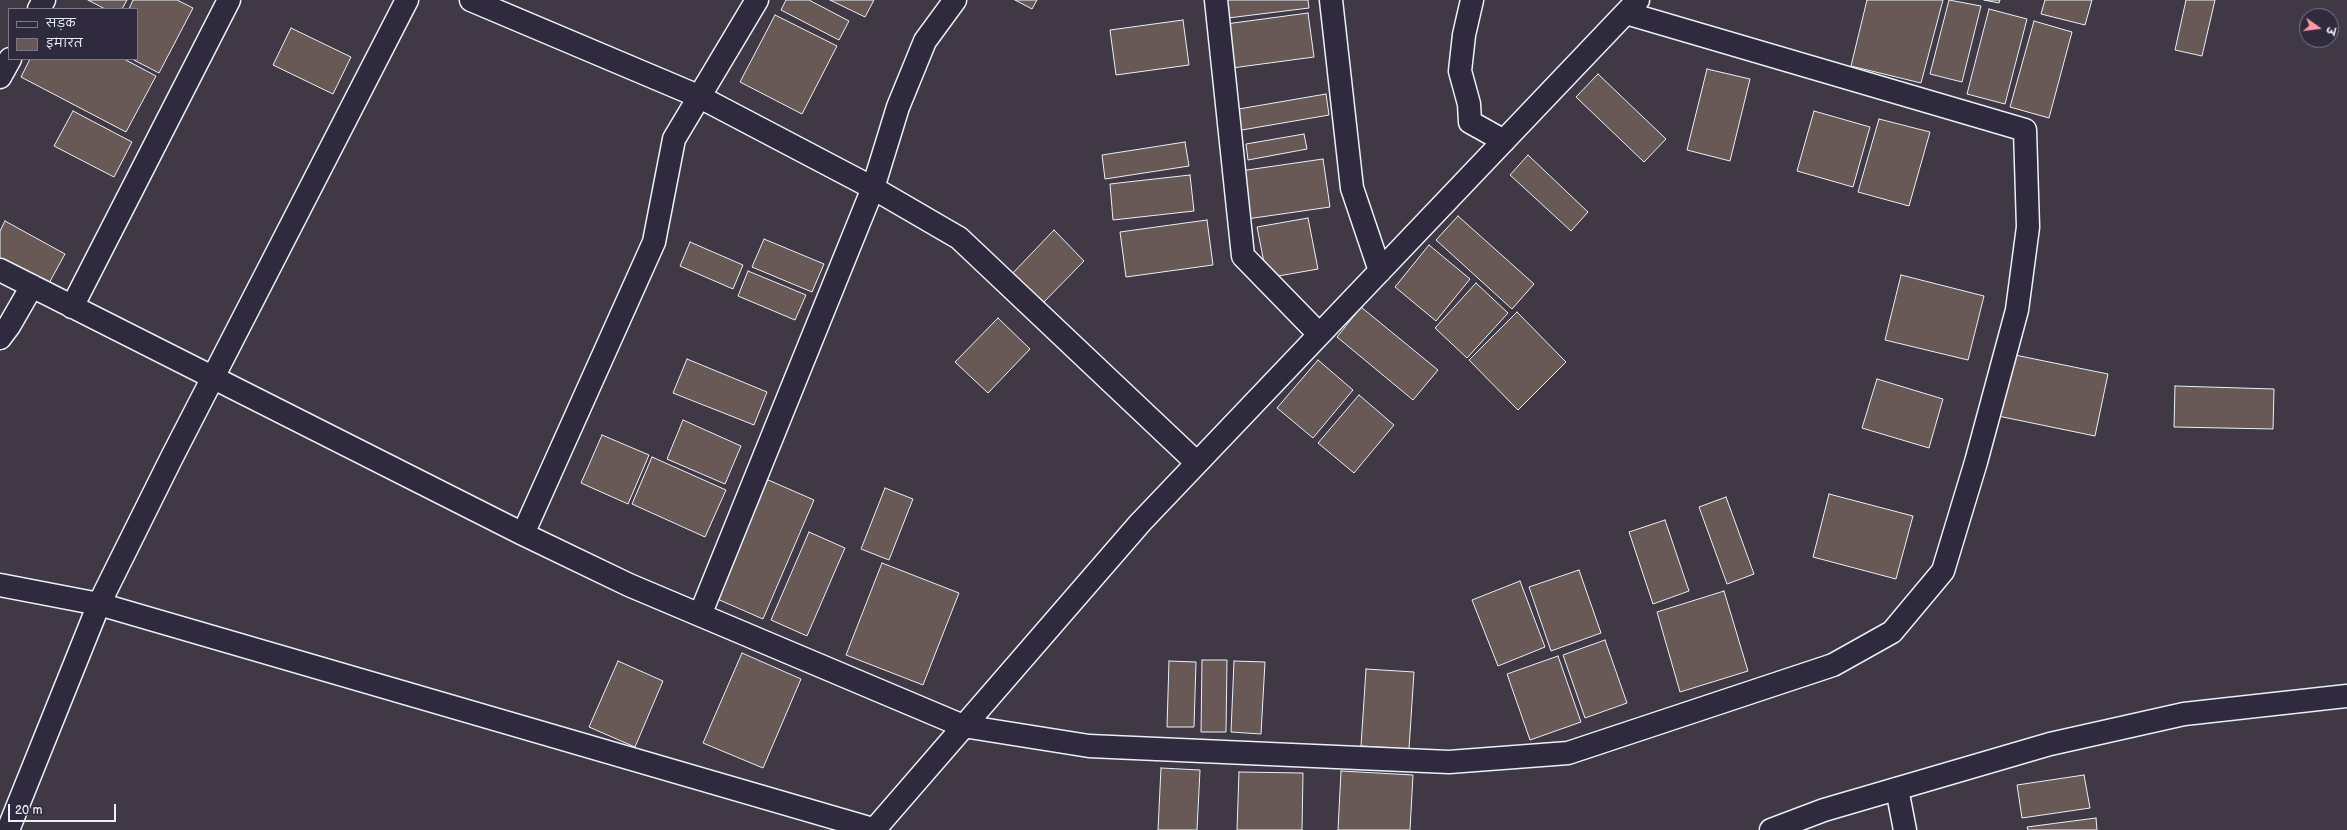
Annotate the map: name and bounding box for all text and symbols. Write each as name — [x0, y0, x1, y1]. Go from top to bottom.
legend — [8, 8, 138, 60]
north arrow — [2299, 8, 2339, 48]
text: सड़क — [46, 16, 76, 31]
text: उ — [2323, 26, 2337, 36]
text: इमारत — [46, 36, 83, 51]
scale bar — [10, 796, 118, 822]
text: 20 m — [15, 803, 42, 818]

